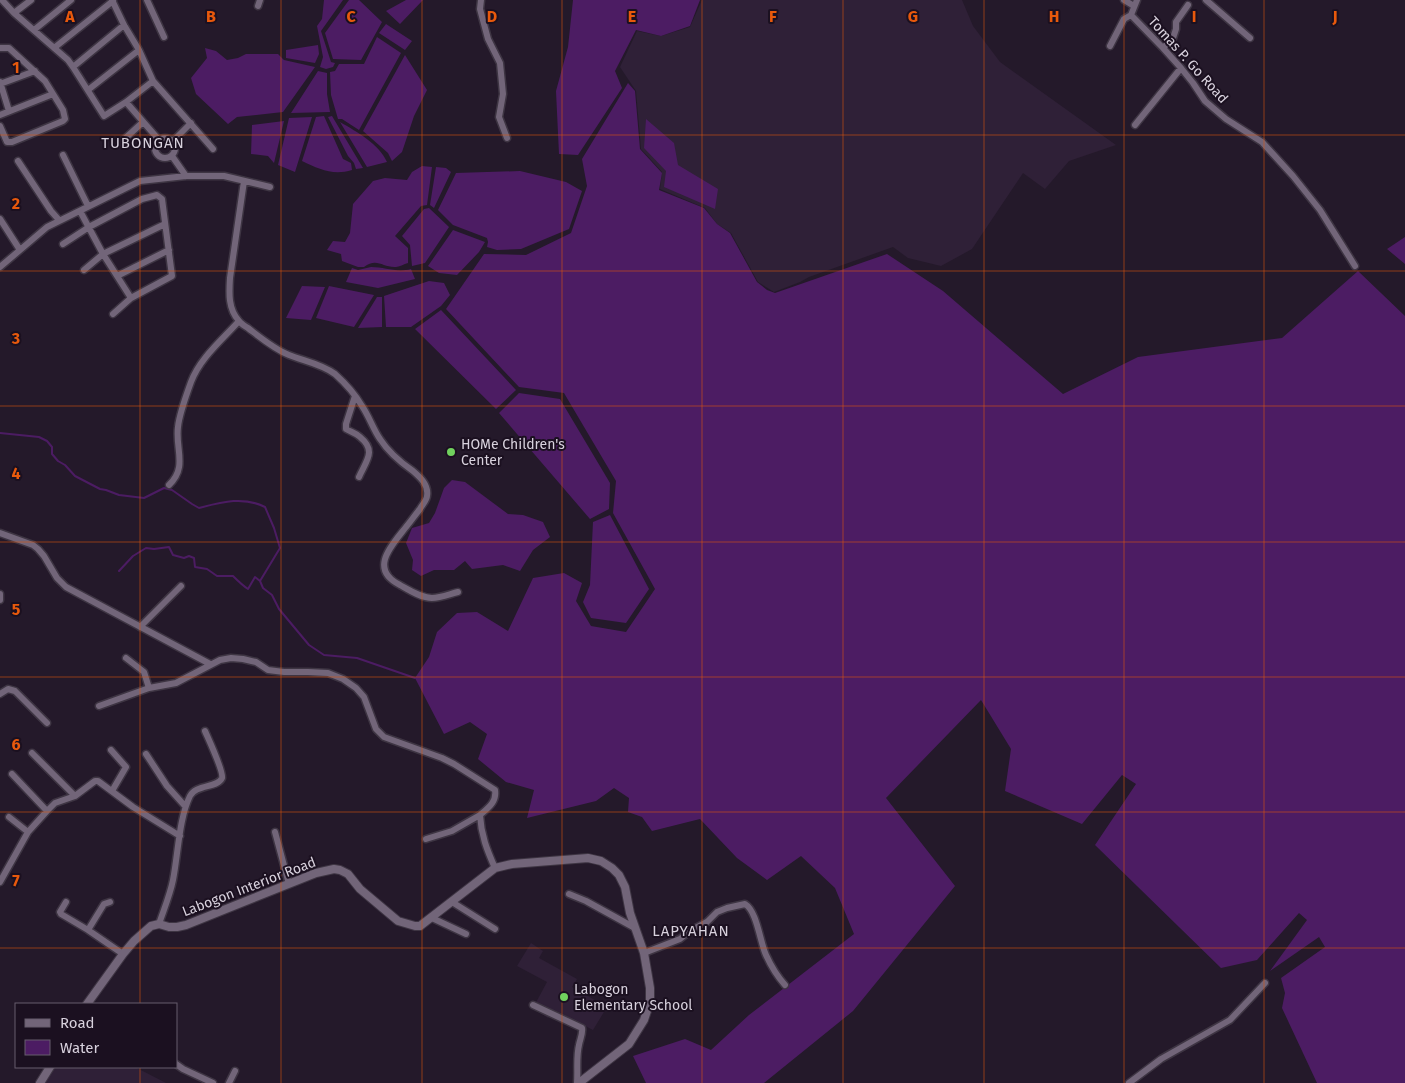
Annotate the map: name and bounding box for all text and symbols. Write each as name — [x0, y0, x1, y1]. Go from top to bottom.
text: A — [64, 7, 75, 26]
text: B — [206, 7, 216, 26]
text: C — [346, 7, 356, 26]
text: D — [487, 7, 497, 26]
text: E — [628, 7, 636, 26]
text: F — [769, 7, 777, 26]
text: G — [908, 7, 918, 26]
text: H — [1049, 7, 1059, 26]
text: I — [1192, 7, 1196, 26]
text: J — [1331, 7, 1338, 26]
street label: Tomas P. Go Road — [1145, 13, 1231, 107]
text: 1 — [12, 58, 20, 77]
district label: TUBONGAN — [101, 134, 185, 152]
text: 2 — [12, 194, 20, 213]
text: 3 — [11, 329, 20, 348]
place label: HOMe Children's Center — [461, 436, 565, 469]
marker: HOMe Children's Center — [445, 446, 457, 458]
text: 4 — [11, 464, 21, 483]
text: 5 — [12, 600, 21, 619]
text: 6 — [11, 735, 21, 754]
street label: Labogon Interior Road — [180, 854, 318, 920]
text: 7 — [12, 871, 20, 890]
district label: LAPYAHAN — [652, 922, 730, 940]
place label: Labogon Elementary School — [574, 981, 692, 1014]
marker: Labogon Elementary School — [558, 991, 570, 1003]
legend — [15, 1003, 178, 1068]
text: Road — [60, 1014, 95, 1032]
text: Water — [60, 1039, 99, 1057]

